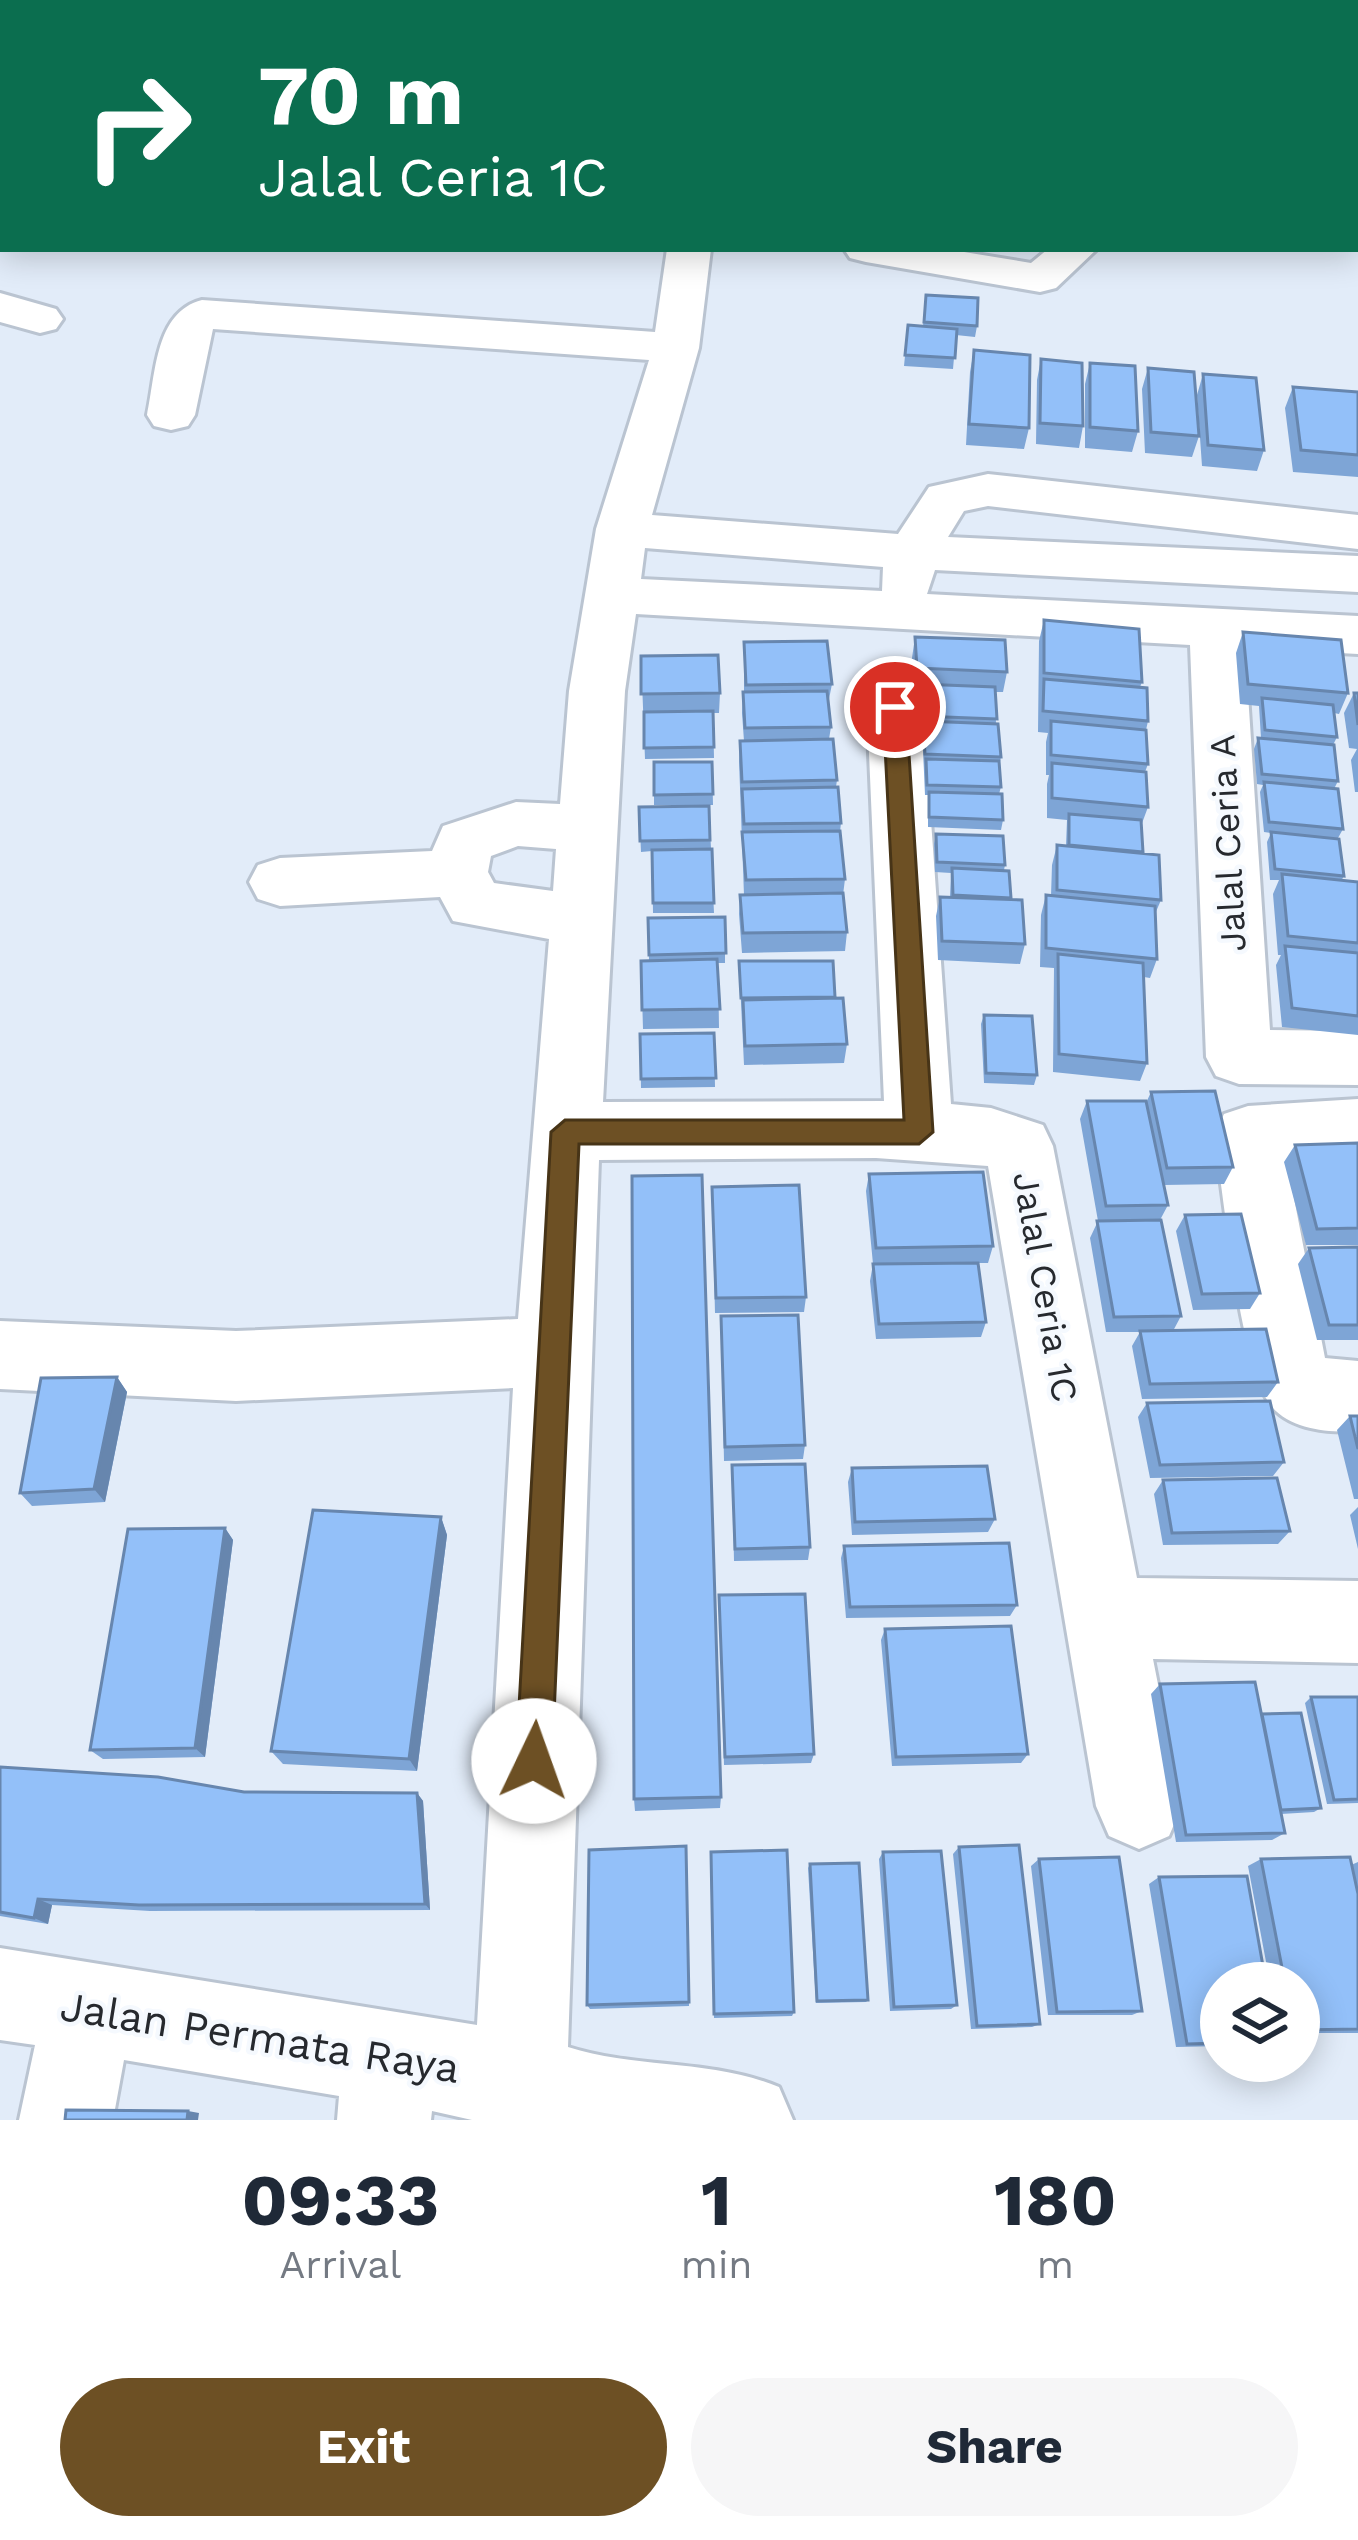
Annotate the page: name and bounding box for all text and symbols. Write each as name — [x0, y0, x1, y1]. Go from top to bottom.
text: 70 m — [258, 46, 464, 144]
icon: right — [60, 48, 216, 204]
text: Jalal Ceria 1C — [258, 146, 608, 209]
pin — [844, 656, 946, 758]
icon: arrive — [862, 674, 928, 740]
street label: Jalal Ceria A — [1201, 733, 1255, 953]
street label: Jalal Ceria 1C — [1004, 1169, 1086, 1405]
position arrow — [471, 1698, 597, 1824]
map controls — [1200, 1962, 1320, 2082]
button: layers — [1200, 1962, 1320, 2082]
street label: Jalan Permata Raya — [57, 1981, 463, 2093]
text: 09:33 — [241, 2158, 439, 2242]
text: 1 — [701, 2158, 732, 2242]
text: 180 — [994, 2158, 1117, 2242]
text: Arrival — [280, 2242, 401, 2287]
text: min — [681, 2242, 752, 2287]
text: m — [1037, 2242, 1074, 2287]
button: Exit — [60, 2378, 667, 2516]
button: Share — [691, 2378, 1298, 2516]

